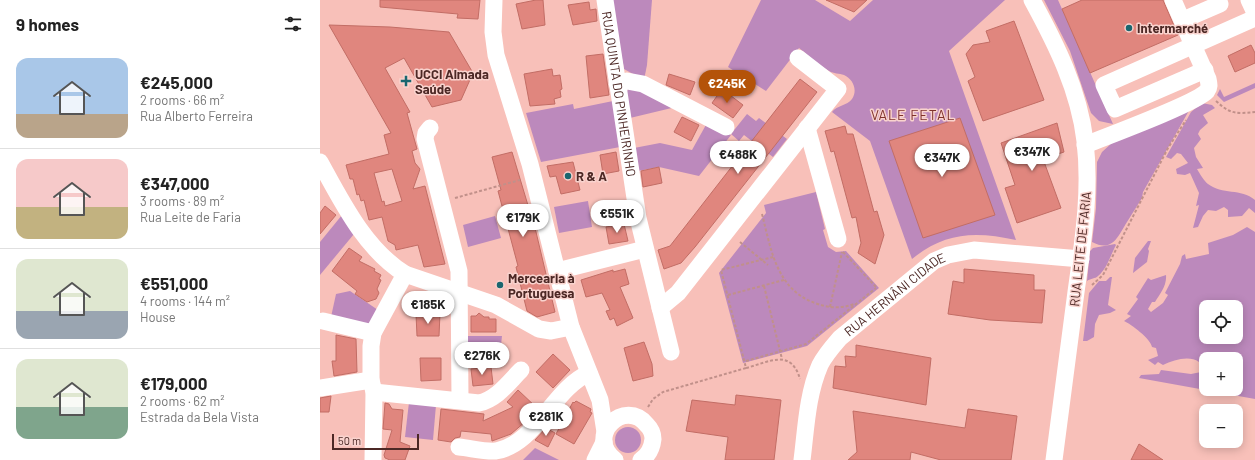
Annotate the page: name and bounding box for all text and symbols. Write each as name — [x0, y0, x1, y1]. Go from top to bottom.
street label: RUA QUINTA DO PINHEIRINHO — [599, 10, 640, 178]
icon: filters — [282, 13, 304, 35]
text: 9 homes — [16, 14, 79, 34]
place label: Intermarché — [1137, 20, 1208, 36]
marker: Intermarché — [1124, 23, 1134, 33]
place label: UCCI Almada Saúde — [415, 66, 489, 97]
pin: €245K — [699, 70, 755, 104]
text: €245,000 — [140, 72, 213, 92]
icon: home — [48, 74, 96, 122]
marker: UCCI Almada Saúde — [400, 75, 412, 87]
text: €245K — [708, 75, 746, 91]
text: 2 rooms · 66 m² — [140, 92, 224, 108]
district label: VALE FETAL — [871, 106, 955, 123]
text: Rua Alberto Ferreira — [140, 108, 253, 124]
pin: €347K — [1004, 138, 1060, 172]
pin: €488K — [710, 141, 766, 175]
text: €347K — [1014, 143, 1050, 159]
pin: €347K — [914, 144, 970, 178]
text: €488K — [719, 146, 757, 162]
text: €347K — [924, 149, 960, 165]
place label: R & A — [576, 168, 607, 184]
marker: R & A — [563, 171, 573, 181]
text: €347,000 — [140, 173, 209, 193]
icon: home — [48, 175, 96, 223]
street label: RUA LEITE DE FARIA — [1066, 191, 1094, 307]
text: 3 rooms · 89 m² — [140, 193, 224, 209]
pin: €551K — [589, 200, 645, 234]
pin: €179K — [495, 204, 551, 238]
text: €551K — [600, 205, 634, 221]
text: Rua Leite de Faria — [140, 209, 241, 225]
text: €179K — [506, 209, 540, 225]
street label: RUA HERNÂNI CIDADE — [841, 249, 948, 339]
place label: Mercearia à Portuguesa — [508, 270, 575, 301]
text: €551,000 — [140, 273, 208, 293]
icon: home — [48, 275, 96, 323]
marker: Mercearia à Portuguesa — [495, 280, 505, 290]
pin: €185K — [400, 291, 456, 325]
text: 4 rooms · 144 m² — [140, 293, 230, 309]
text: €185K — [410, 296, 446, 312]
map controls — [1199, 300, 1243, 448]
button: locate — [1199, 300, 1243, 344]
text: House — [140, 309, 176, 325]
pin: €276K — [454, 342, 510, 376]
text: €276K — [463, 347, 501, 363]
button: + — [1199, 352, 1243, 396]
text: €179,000 — [140, 373, 207, 393]
icon: home — [48, 375, 96, 423]
text: 2 rooms · 62 m² — [140, 393, 225, 409]
pin: €281K — [518, 403, 574, 437]
button: − — [1199, 404, 1243, 448]
text: €281K — [528, 408, 564, 424]
text: Estrada da Bela Vista — [140, 409, 259, 425]
scale bar — [332, 432, 419, 451]
text: 50 m — [338, 434, 361, 447]

